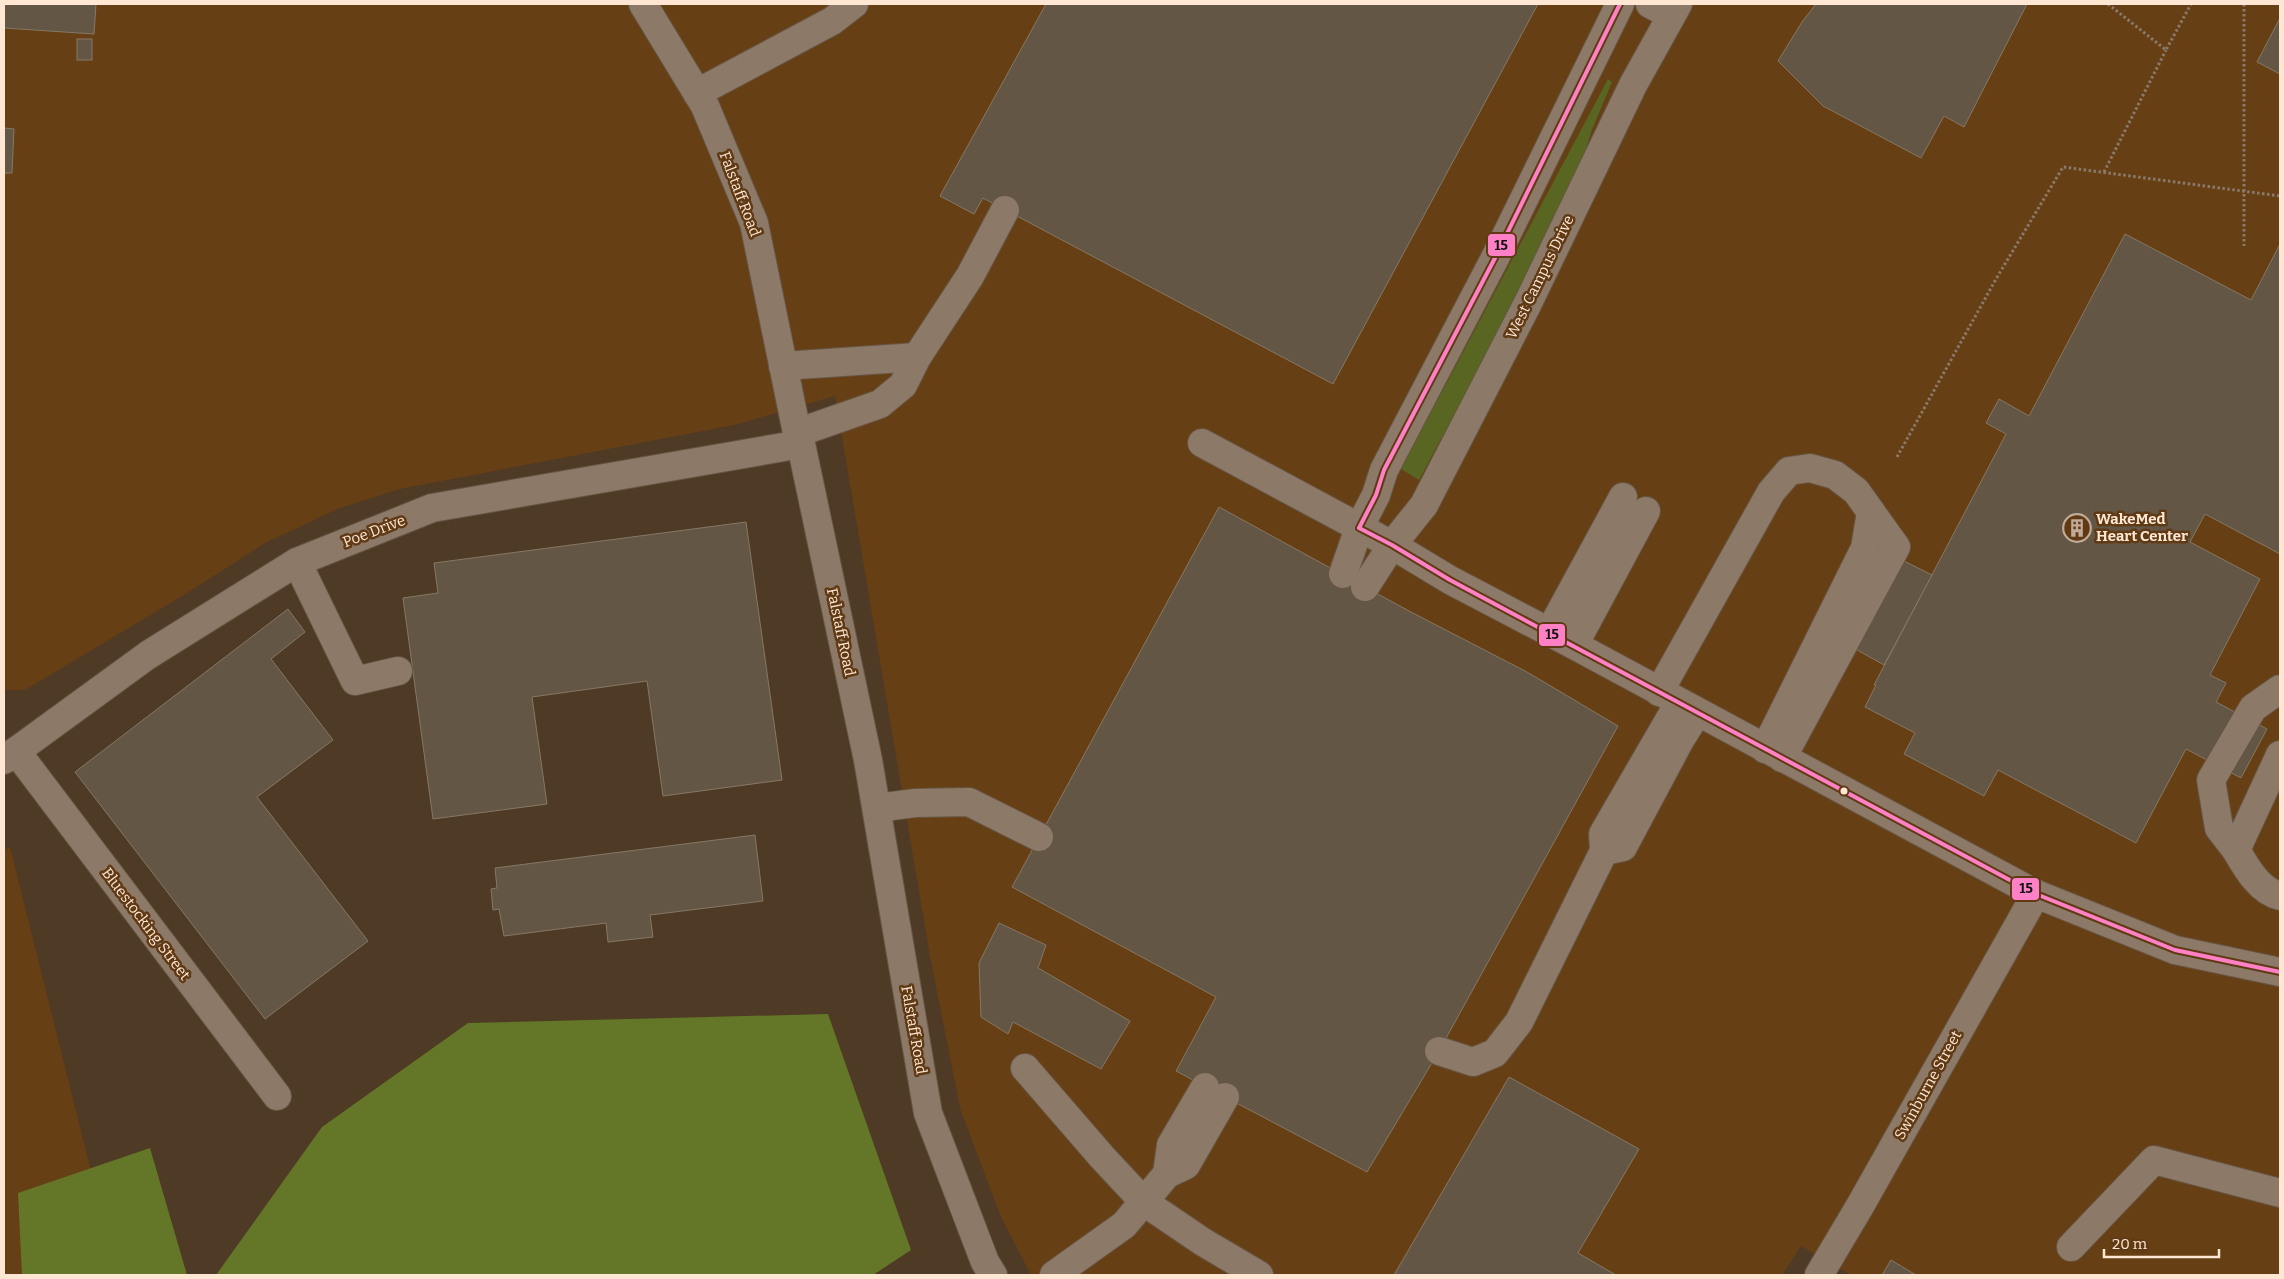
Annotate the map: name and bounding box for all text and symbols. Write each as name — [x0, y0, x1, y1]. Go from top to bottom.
street label: Falstaff Road — [716, 149, 765, 239]
street label: West Campus Drive — [1502, 212, 1578, 342]
line badge: 15 — [1487, 233, 1516, 257]
text: 15 — [1494, 237, 1508, 254]
place label: WakeMed Heart Center — [2096, 510, 2188, 545]
street label: Poe Drive — [340, 511, 408, 551]
building icon: WakeMed Heart Center — [2062, 513, 2092, 543]
street label: Falstaff Road — [823, 586, 859, 678]
line badge: 15 — [1538, 623, 1566, 647]
text: 15 — [1545, 626, 1559, 643]
unlabelled marker — [1839, 786, 1849, 796]
street label: Bluestocking Street — [98, 864, 194, 984]
line badge: 15 — [2011, 877, 2040, 901]
text: 15 — [2019, 880, 2033, 897]
street label: Falstaff Road — [897, 984, 931, 1076]
street label: Swinburne Street — [1891, 1027, 1966, 1143]
scale bar — [2104, 1226, 2219, 1258]
text: 20 m — [2112, 1235, 2148, 1253]

